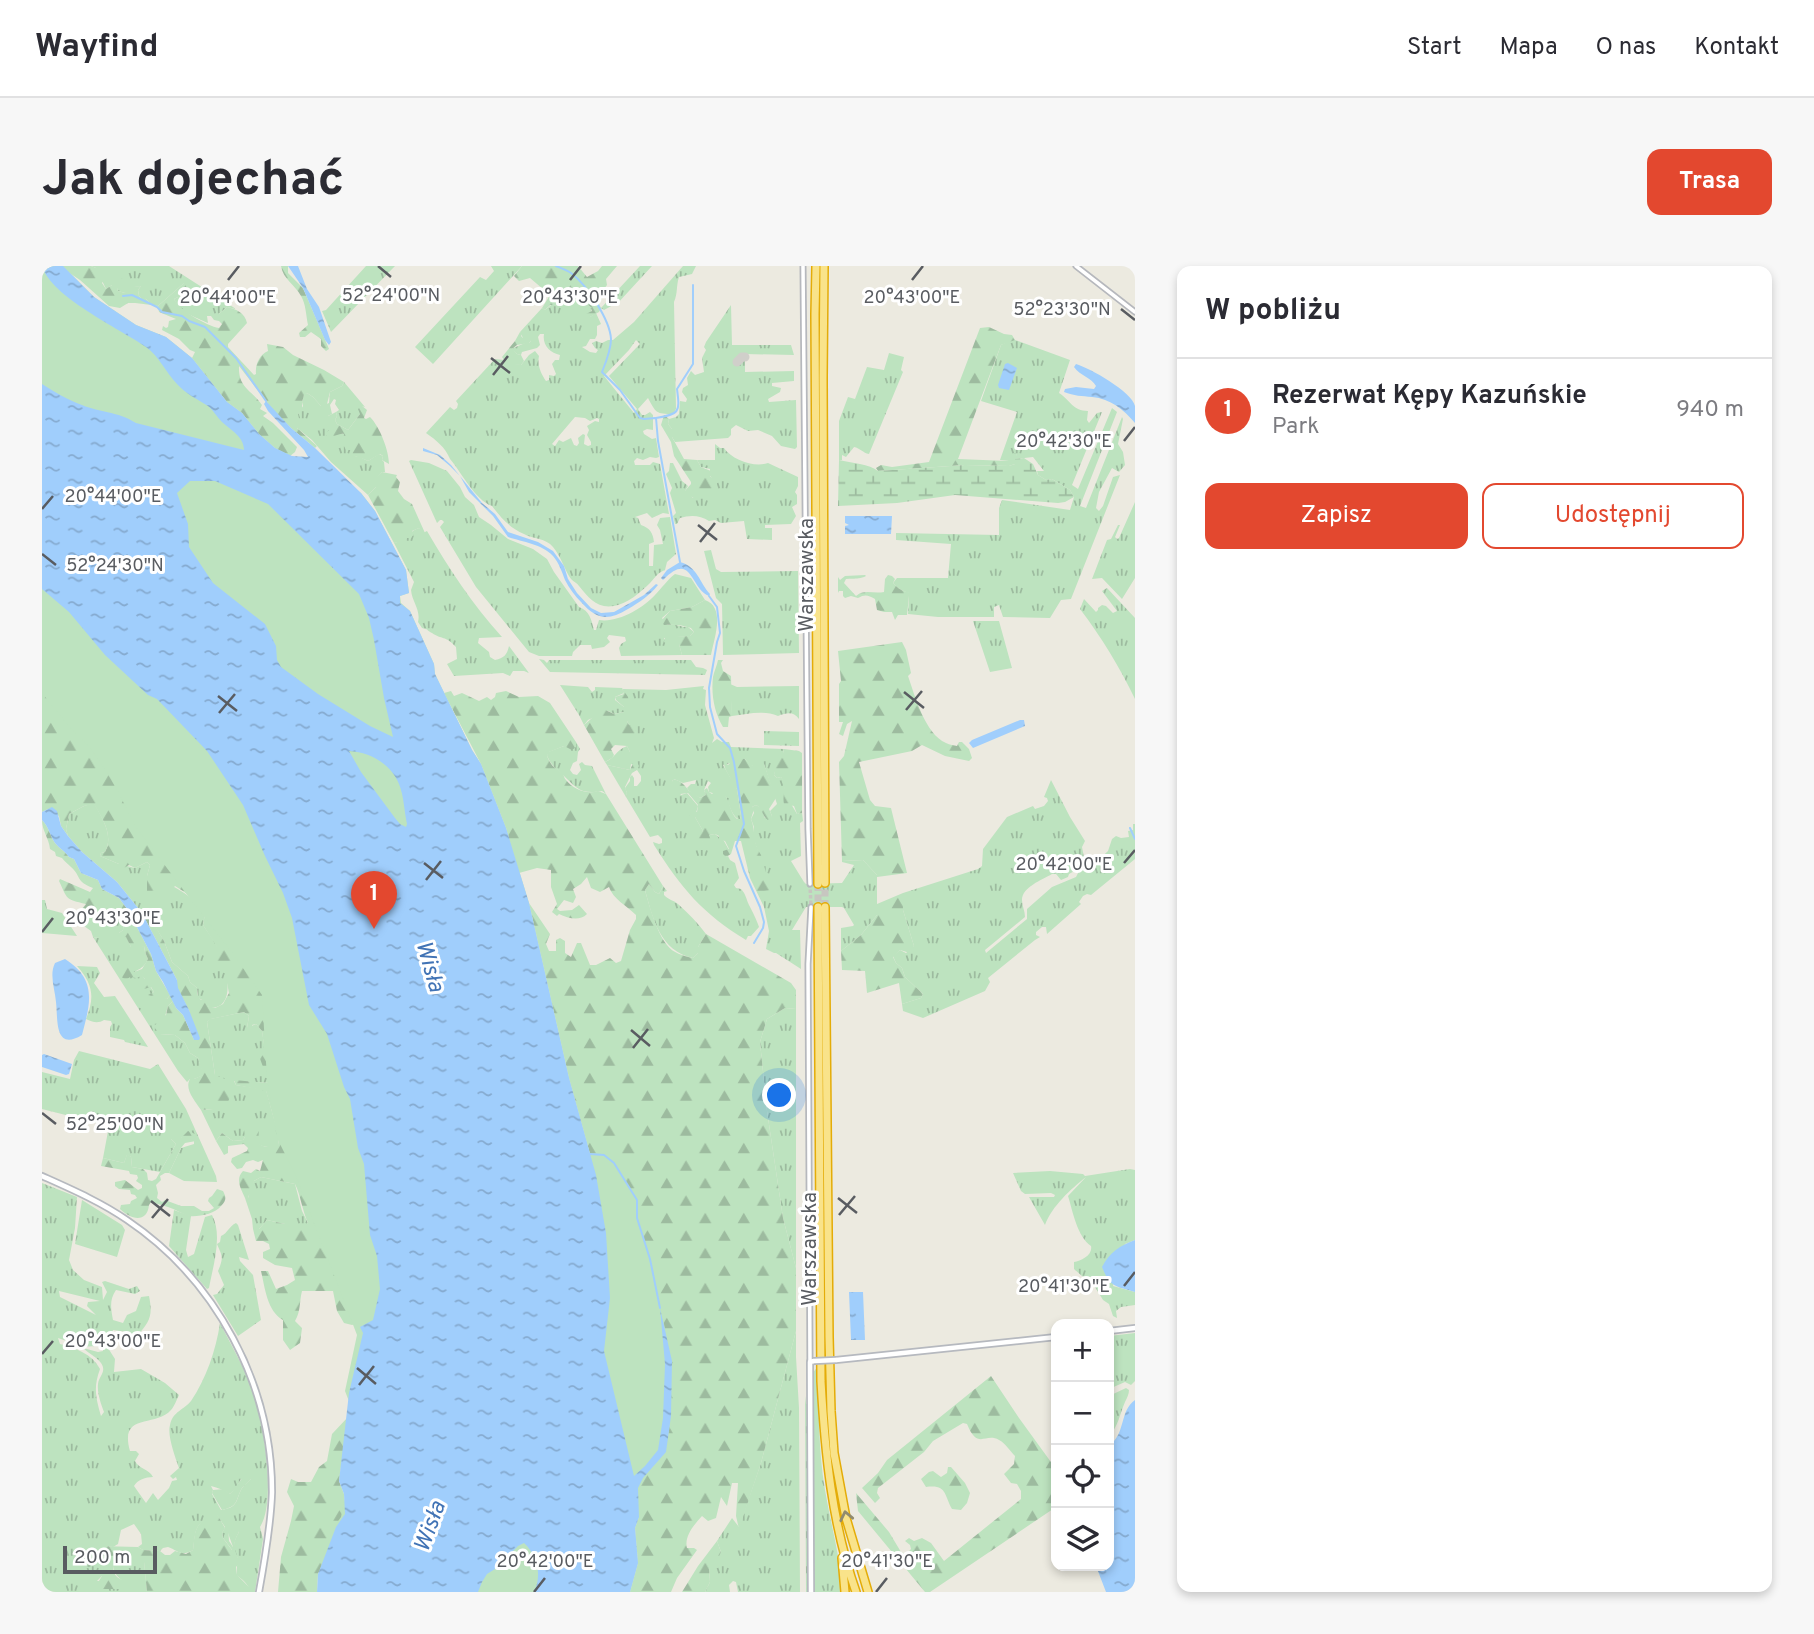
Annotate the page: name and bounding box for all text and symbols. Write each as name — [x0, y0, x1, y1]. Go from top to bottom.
text: Wayfind — [35, 27, 158, 69]
text: Start — [1407, 33, 1462, 63]
text: Mapa — [1500, 33, 1558, 63]
text: O nas — [1596, 33, 1656, 63]
text: Kontakt — [1694, 33, 1779, 63]
button: Trasa — [1647, 149, 1772, 215]
text: Jak dojechać — [42, 151, 344, 213]
text: 52°24'00"N — [342, 285, 440, 308]
text: 20°44'00"E — [179, 287, 277, 310]
text: 20°43'30"E — [522, 287, 618, 310]
text: 20°43'00"E — [864, 287, 960, 310]
text: W pobliżu — [1205, 293, 1341, 330]
text: 52°23'30"N — [1013, 299, 1111, 322]
text: Rezerwat Kępy Kazuńskie — [1272, 380, 1587, 413]
text: 1 — [1223, 396, 1233, 425]
text: 940 m — [1676, 396, 1744, 425]
text: Park — [1272, 413, 1319, 442]
text: 20°42'30"E — [1016, 431, 1112, 454]
button: Zapisz — [1205, 483, 1468, 549]
button: Udostępnij — [1482, 483, 1744, 549]
text: 20°44'00"E — [64, 486, 162, 509]
street label: Warszawska — [794, 518, 821, 632]
text: 52°24'30"N — [66, 555, 164, 578]
text: 20°42'00"E — [1016, 854, 1113, 877]
pin: 1 — [351, 871, 397, 929]
text: 20°43'30"E — [65, 908, 161, 931]
water label: Wisła — [407, 938, 450, 996]
your location — [762, 1078, 796, 1112]
text: 52°25'00"N — [66, 1114, 164, 1137]
street label: Warszawska — [797, 1192, 824, 1306]
text: 20°41'30"E — [1018, 1276, 1110, 1299]
map controls — [1051, 1319, 1114, 1571]
button: + — [1051, 1319, 1114, 1382]
text: 20°43'00"E — [65, 1331, 161, 1354]
button: − — [1051, 1382, 1114, 1445]
button: locate — [1051, 1445, 1114, 1508]
water label: Wisła — [409, 1497, 454, 1556]
button: layers — [1051, 1508, 1114, 1571]
one-way arrow — [839, 1511, 854, 1523]
scale bar — [63, 1543, 158, 1575]
text: 200 m — [74, 1546, 130, 1570]
text: 20°42'00"E — [497, 1551, 594, 1574]
text: 20°41'30"E — [841, 1551, 933, 1574]

